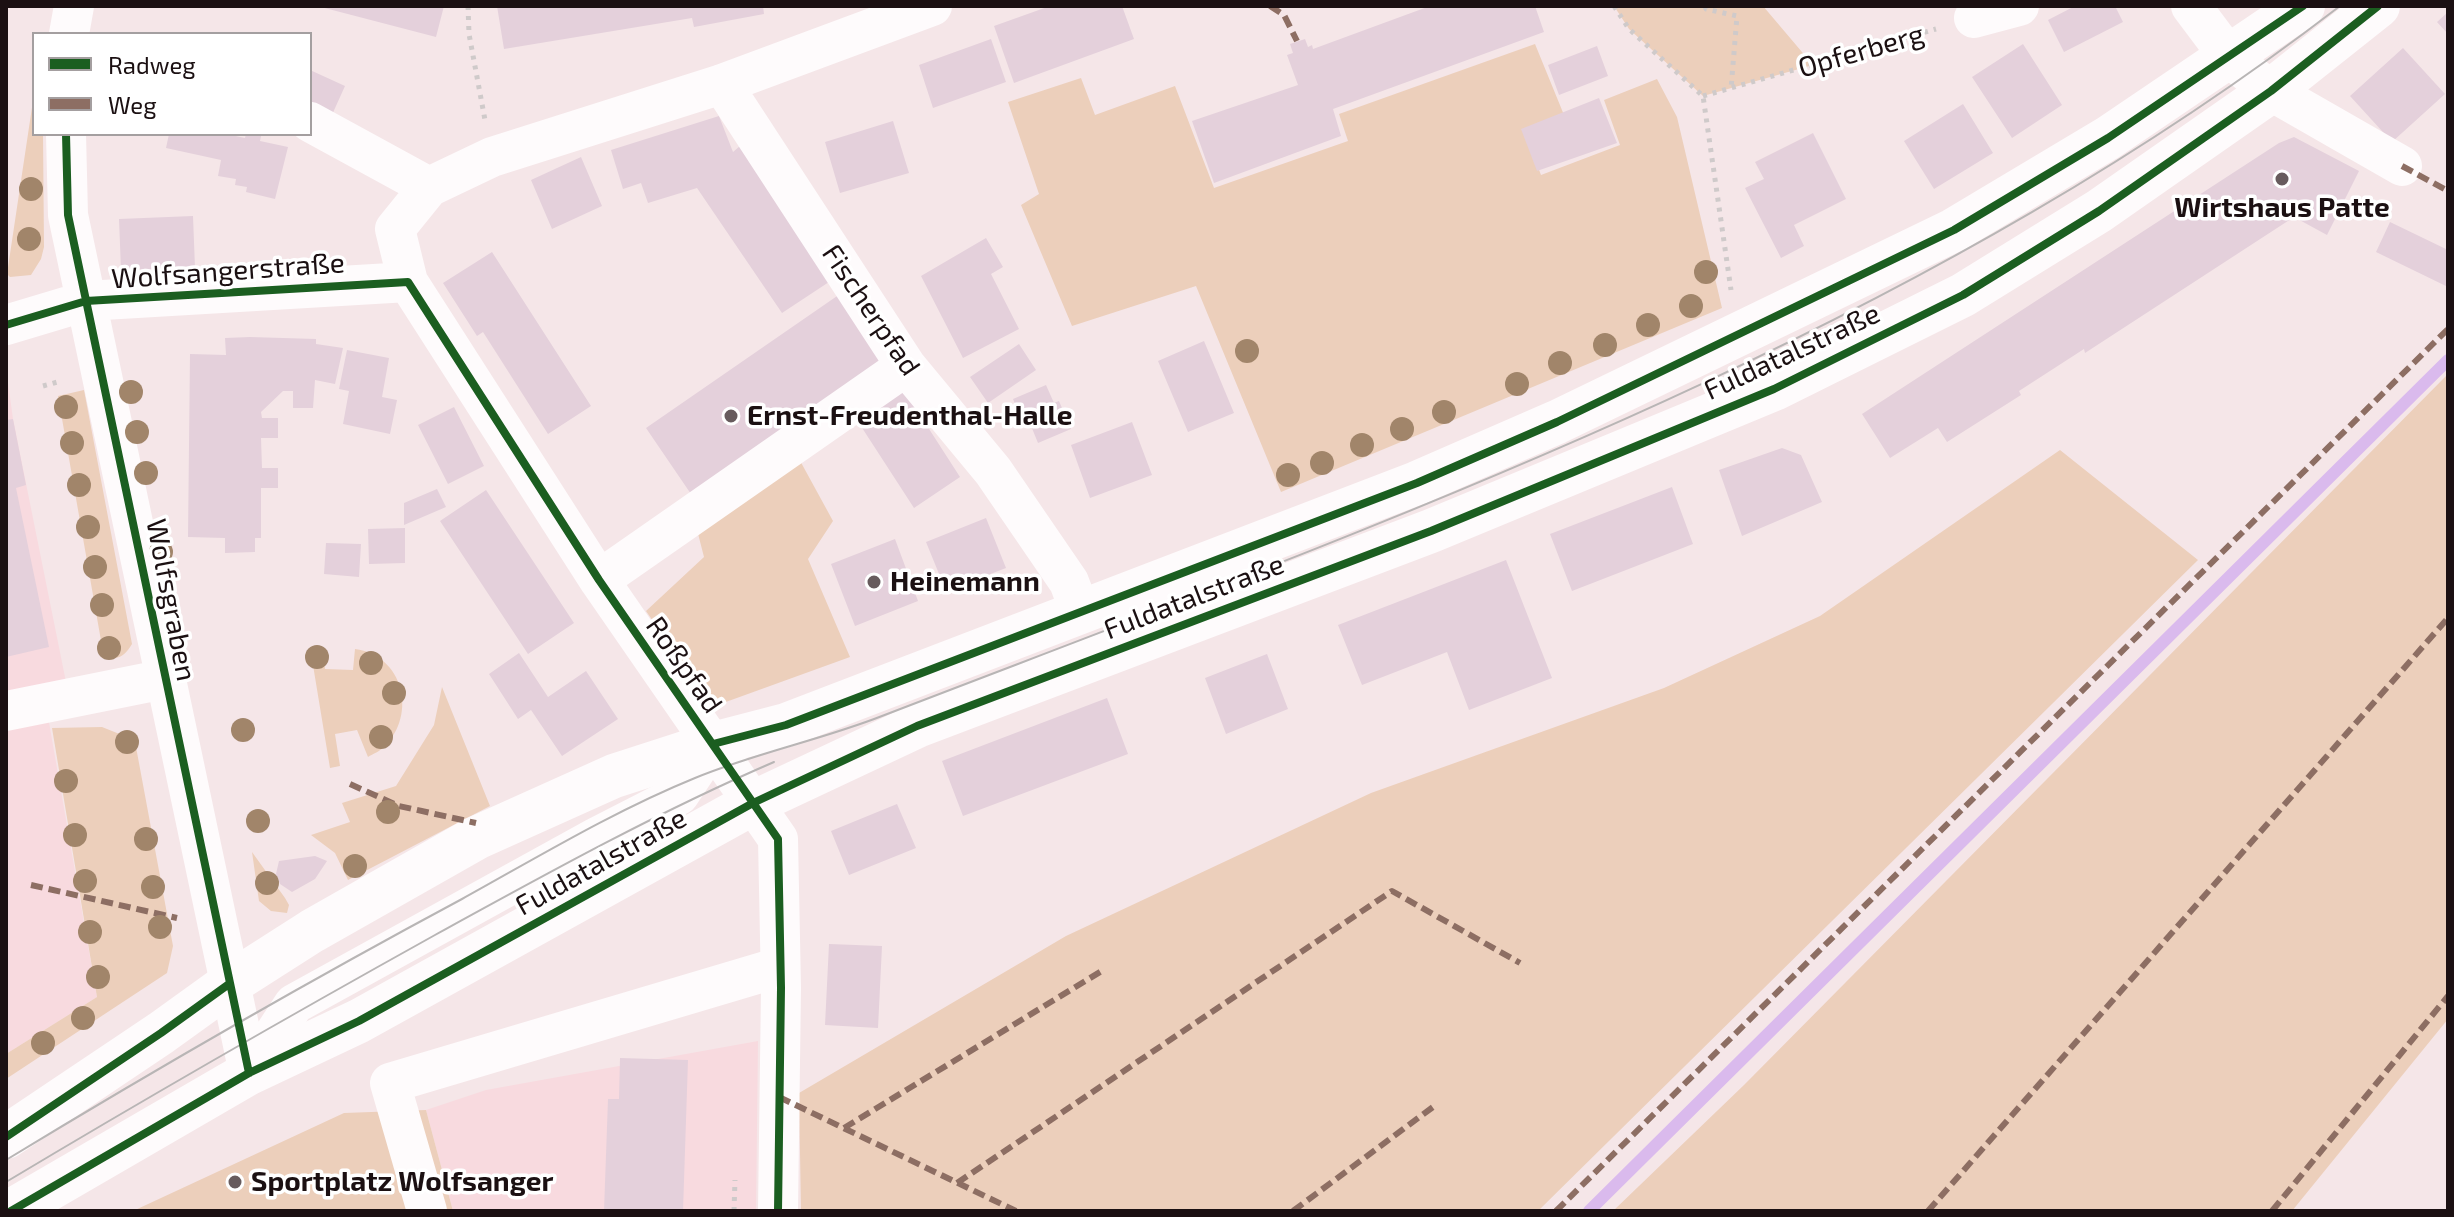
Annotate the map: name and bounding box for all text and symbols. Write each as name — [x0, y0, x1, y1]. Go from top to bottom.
street label: Opferberg — [1794, 17, 1928, 85]
legend — [32, 32, 312, 136]
text: Radweg — [108, 50, 196, 79]
text: Weg — [108, 90, 157, 119]
marker: Wirtshaus Patte — [2273, 170, 2291, 188]
place label: Wirtshaus Patte — [2174, 191, 2390, 225]
street label: Fischerpfad — [815, 238, 927, 382]
street label: Wolfsangerstraße — [110, 246, 346, 296]
street label: Fuldatalstraße — [1699, 297, 1885, 407]
place label: Ernst-Freudenthal-Halle — [747, 399, 1073, 433]
marker: Ernst-Freudenthal-Halle — [722, 407, 740, 425]
street label: Wolfsgraben — [139, 516, 203, 684]
street label: Fuldatalstraße — [1099, 547, 1289, 647]
place label: Heinemann — [890, 565, 1040, 599]
marker: Heinemann — [865, 573, 883, 591]
street label: Roßpfad — [639, 610, 729, 720]
street label: Fuldatalstraße — [510, 801, 692, 923]
place label: Sportplatz Wolfsanger — [251, 1165, 554, 1199]
marker: Sportplatz Wolfsanger — [226, 1173, 244, 1191]

